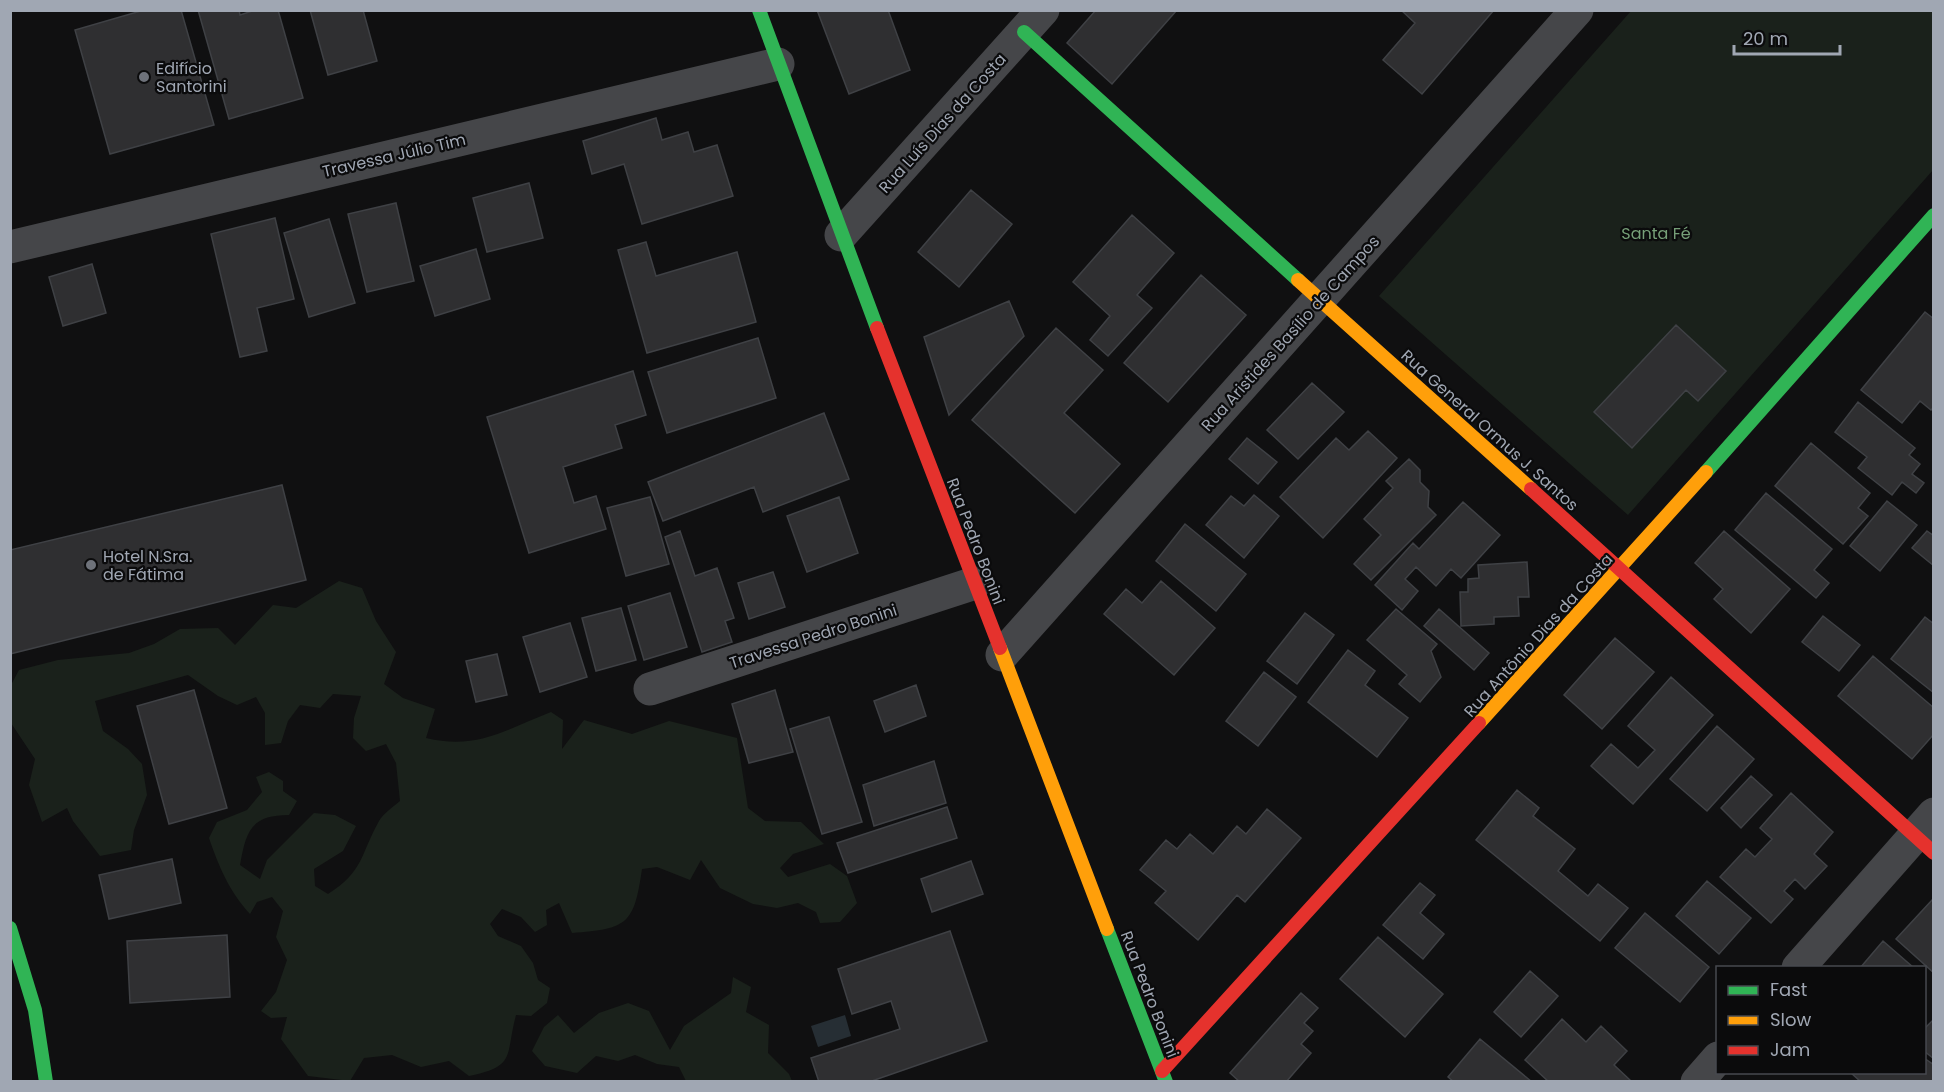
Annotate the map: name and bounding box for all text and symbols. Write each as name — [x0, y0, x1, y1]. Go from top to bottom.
scale bar — [1734, 18, 1840, 56]
text: 20 m — [1743, 26, 1788, 51]
street label: Rua Luís Dias da Costa — [873, 48, 1011, 198]
place label: Edifício Santorini — [156, 57, 227, 98]
marker: Edifício Santorini — [137, 70, 151, 84]
street label: Travessa Júlio Tim — [320, 128, 468, 183]
park label: Santa Fé — [1621, 222, 1691, 245]
street label: Rua Aristides Basílio de Campos — [1196, 230, 1385, 436]
street label: Rua General Ormus J. Santos — [1396, 344, 1583, 516]
street label: Rua Pedro Bonini — [941, 475, 1010, 608]
place label: Hotel N.Sra. de Fátima — [103, 545, 192, 586]
street label: Rua Antônio Dias da Costa — [1459, 548, 1618, 722]
marker: Hotel N.Sra. de Fátima — [84, 558, 98, 572]
street label: Travessa Pedro Bonini — [726, 598, 900, 674]
street label: Rua Pedro Bonini — [1115, 928, 1184, 1061]
legend — [1716, 966, 1926, 1074]
text: Fast — [1770, 977, 1807, 1002]
text: Slow — [1770, 1007, 1812, 1032]
text: Jam — [1770, 1037, 1810, 1062]

